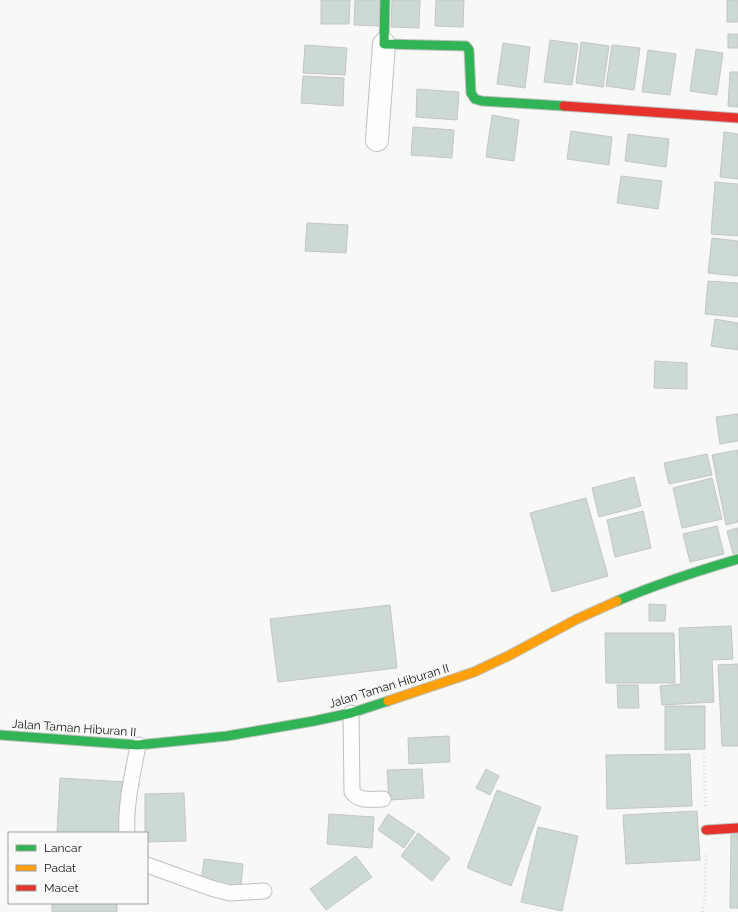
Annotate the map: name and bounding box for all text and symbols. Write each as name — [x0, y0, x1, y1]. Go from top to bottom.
street label: Jalan Taman Hiburan II — [327, 661, 451, 711]
street label: Jalan Taman Hiburan II — [11, 717, 137, 739]
legend — [8, 832, 148, 904]
text: Lancar — [44, 841, 83, 855]
text: Padat — [44, 861, 76, 875]
text: Macet — [44, 881, 79, 895]

